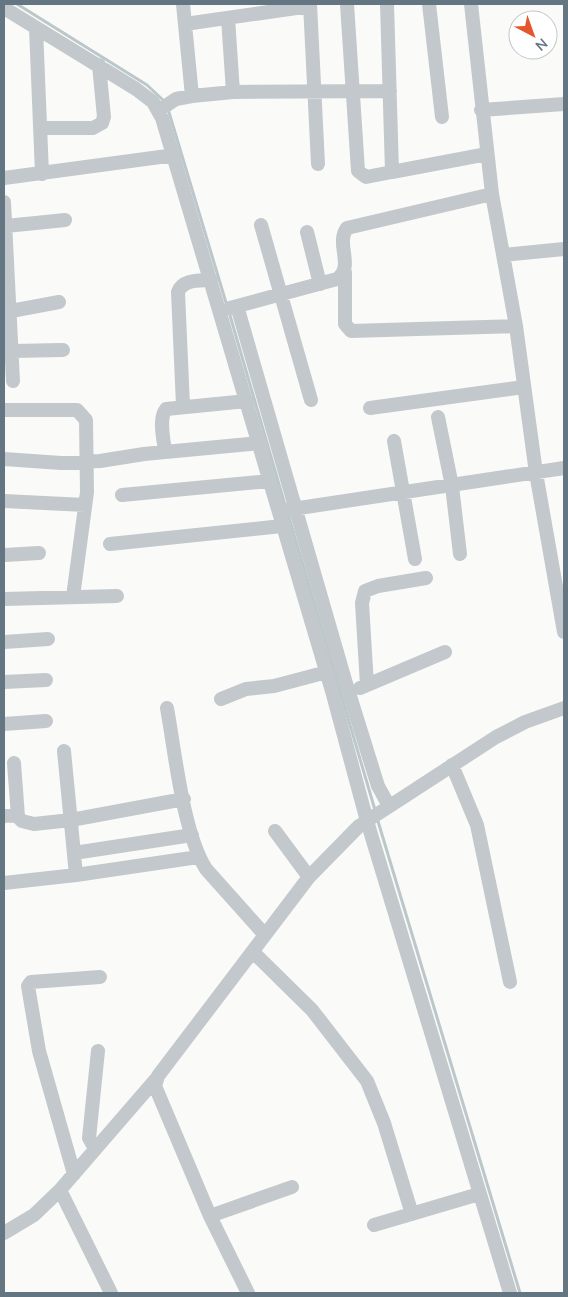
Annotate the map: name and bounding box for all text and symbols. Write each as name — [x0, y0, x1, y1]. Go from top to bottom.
north arrow — [508, 10, 558, 60]
text: N — [531, 34, 551, 55]

